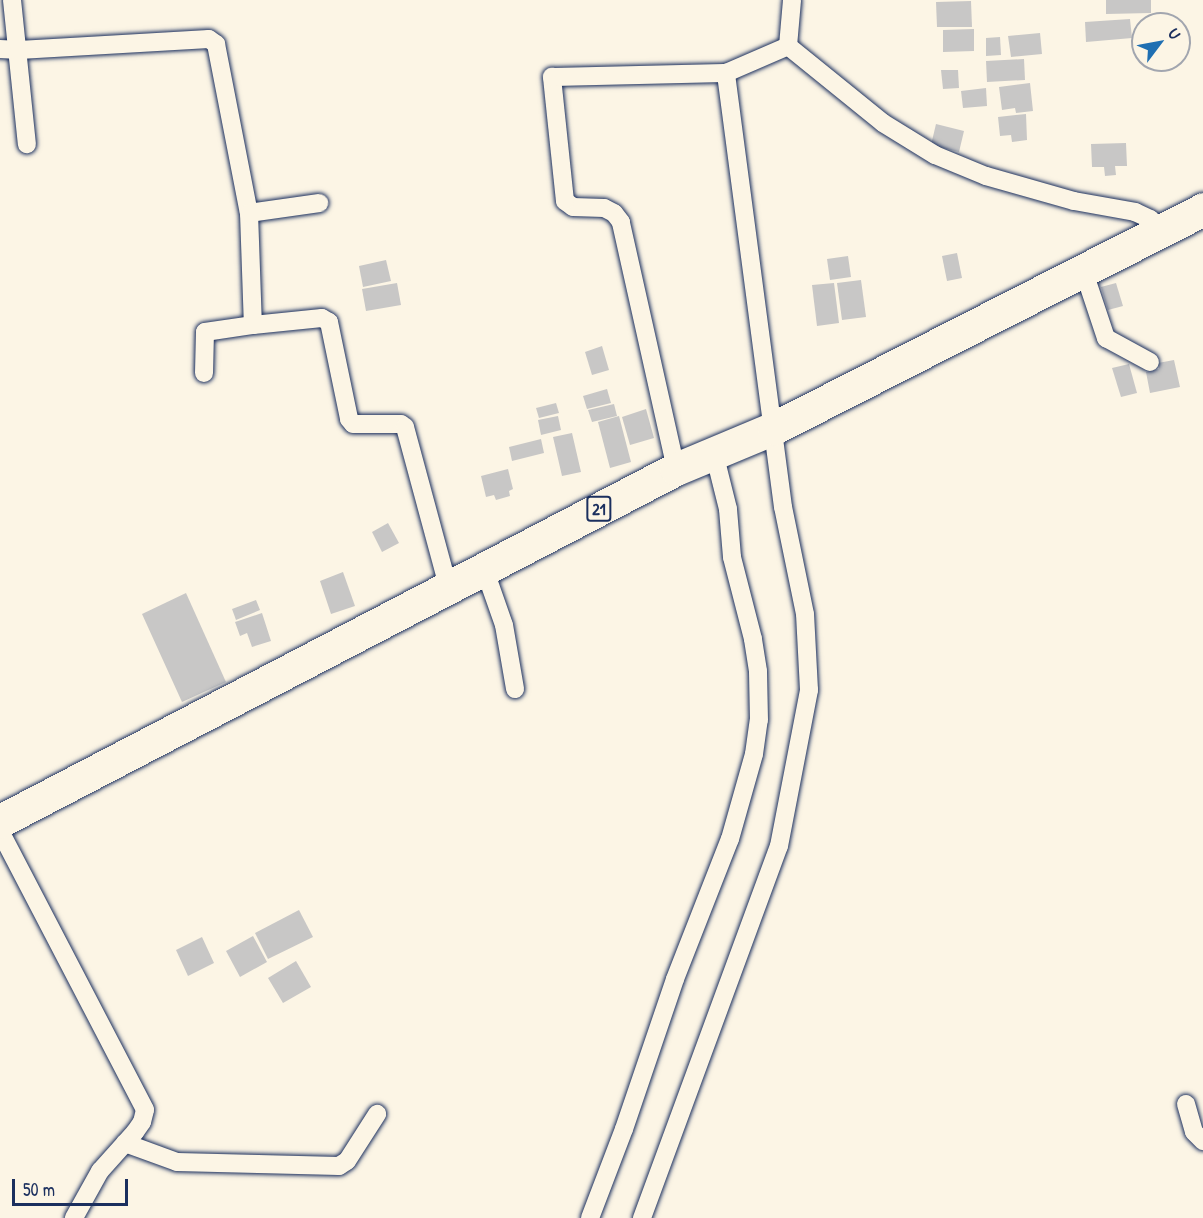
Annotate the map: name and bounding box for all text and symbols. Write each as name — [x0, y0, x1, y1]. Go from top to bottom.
north arrow — [1131, 12, 1191, 72]
text: U — [1163, 24, 1186, 43]
road number: 21 — [586, 496, 612, 522]
scale bar — [15, 1167, 130, 1205]
text: 50 m — [23, 1177, 55, 1202]

